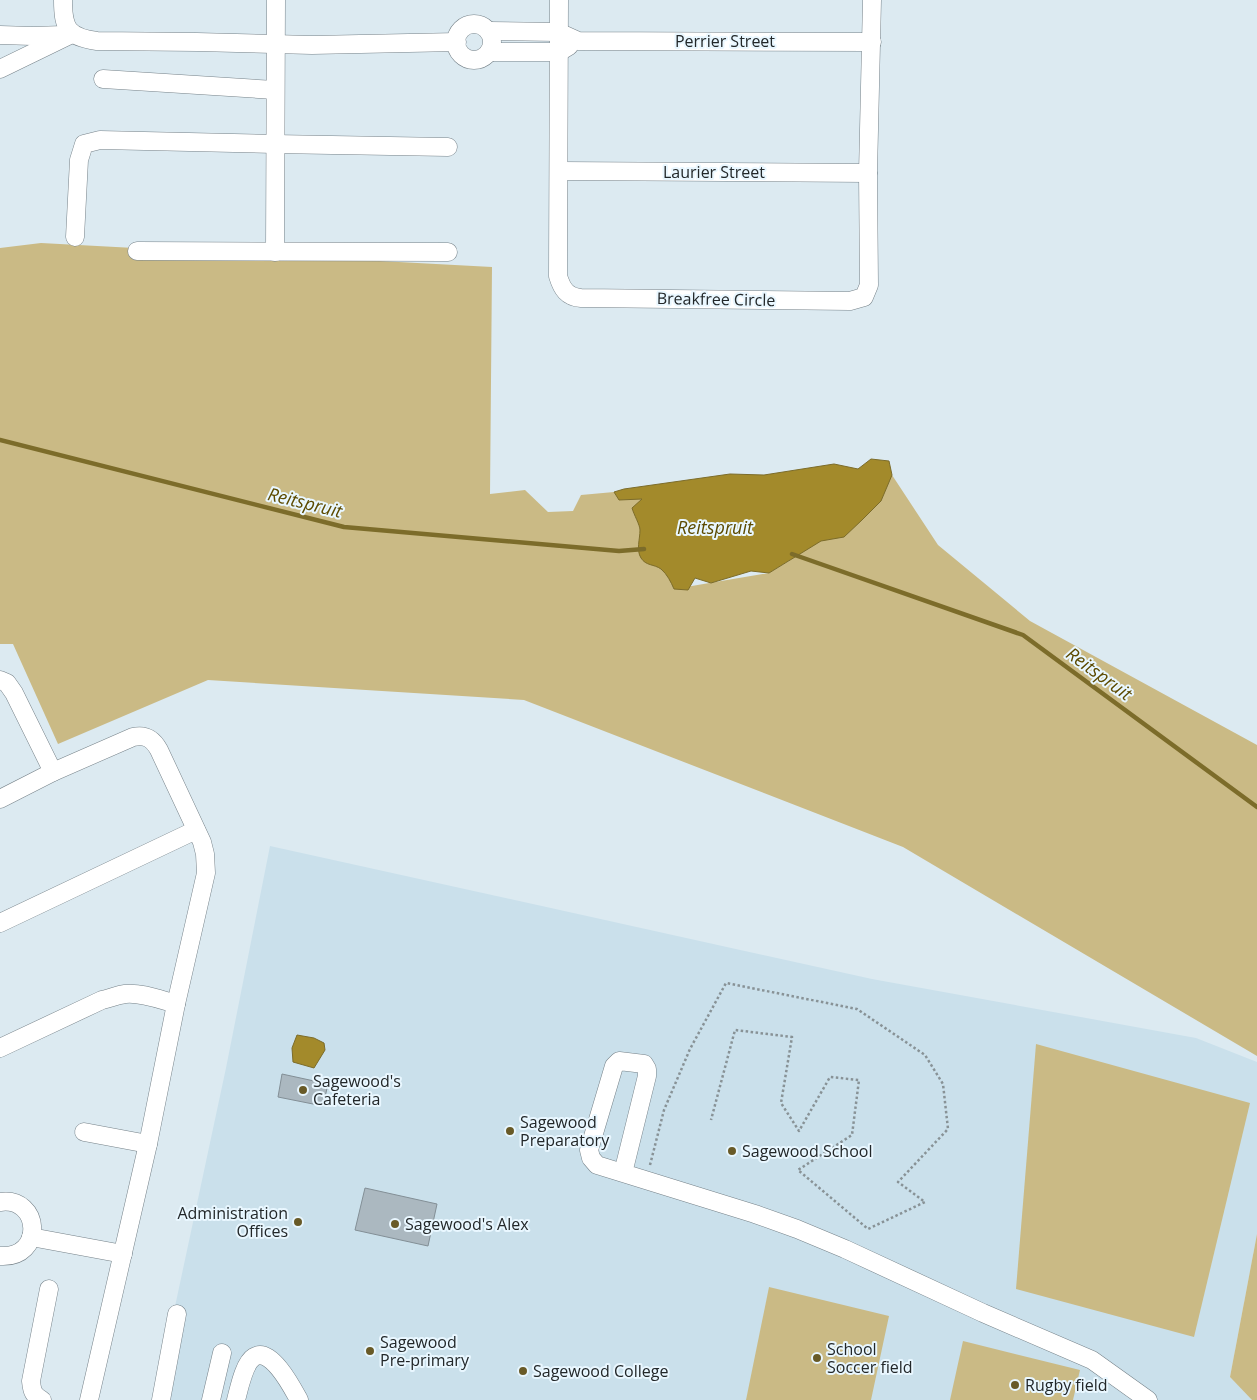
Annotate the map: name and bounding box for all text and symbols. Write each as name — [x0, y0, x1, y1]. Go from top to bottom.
street label: Perrier Street — [675, 30, 775, 52]
street label: Laurier Street — [663, 161, 765, 183]
street label: Breakfree Circle — [657, 287, 775, 311]
water label: Reitspruit — [266, 481, 346, 523]
water label: Reitspruit — [677, 515, 754, 539]
water label: Reitspruit — [1062, 641, 1138, 706]
place label: Sagewood's Cafeteria — [313, 1070, 401, 1110]
marker: Sagewood's Cafeteria — [297, 1084, 309, 1096]
place label: Sagewood Preparatory — [520, 1111, 610, 1151]
marker: Sagewood Preparatory — [504, 1125, 516, 1137]
place label: Sagewood School — [742, 1140, 872, 1162]
marker: Sagewood School — [726, 1145, 738, 1157]
place label: Administration Offices — [177, 1202, 288, 1242]
place label: Sagewood's Alex — [405, 1213, 529, 1235]
marker: Administration Offices — [292, 1216, 304, 1228]
marker: Sagewood's Alex — [389, 1218, 401, 1230]
place label: Sagewood Pre-primary — [380, 1331, 470, 1371]
place label: School Soccer field — [827, 1338, 913, 1378]
marker: Sagewood Pre-primary — [364, 1345, 376, 1357]
marker: School Soccer field — [811, 1352, 823, 1364]
place label: Sagewood College — [533, 1360, 668, 1382]
marker: Sagewood College — [517, 1365, 529, 1377]
place label: Rugby field — [1025, 1374, 1108, 1396]
marker: Rugby field — [1009, 1379, 1021, 1391]

